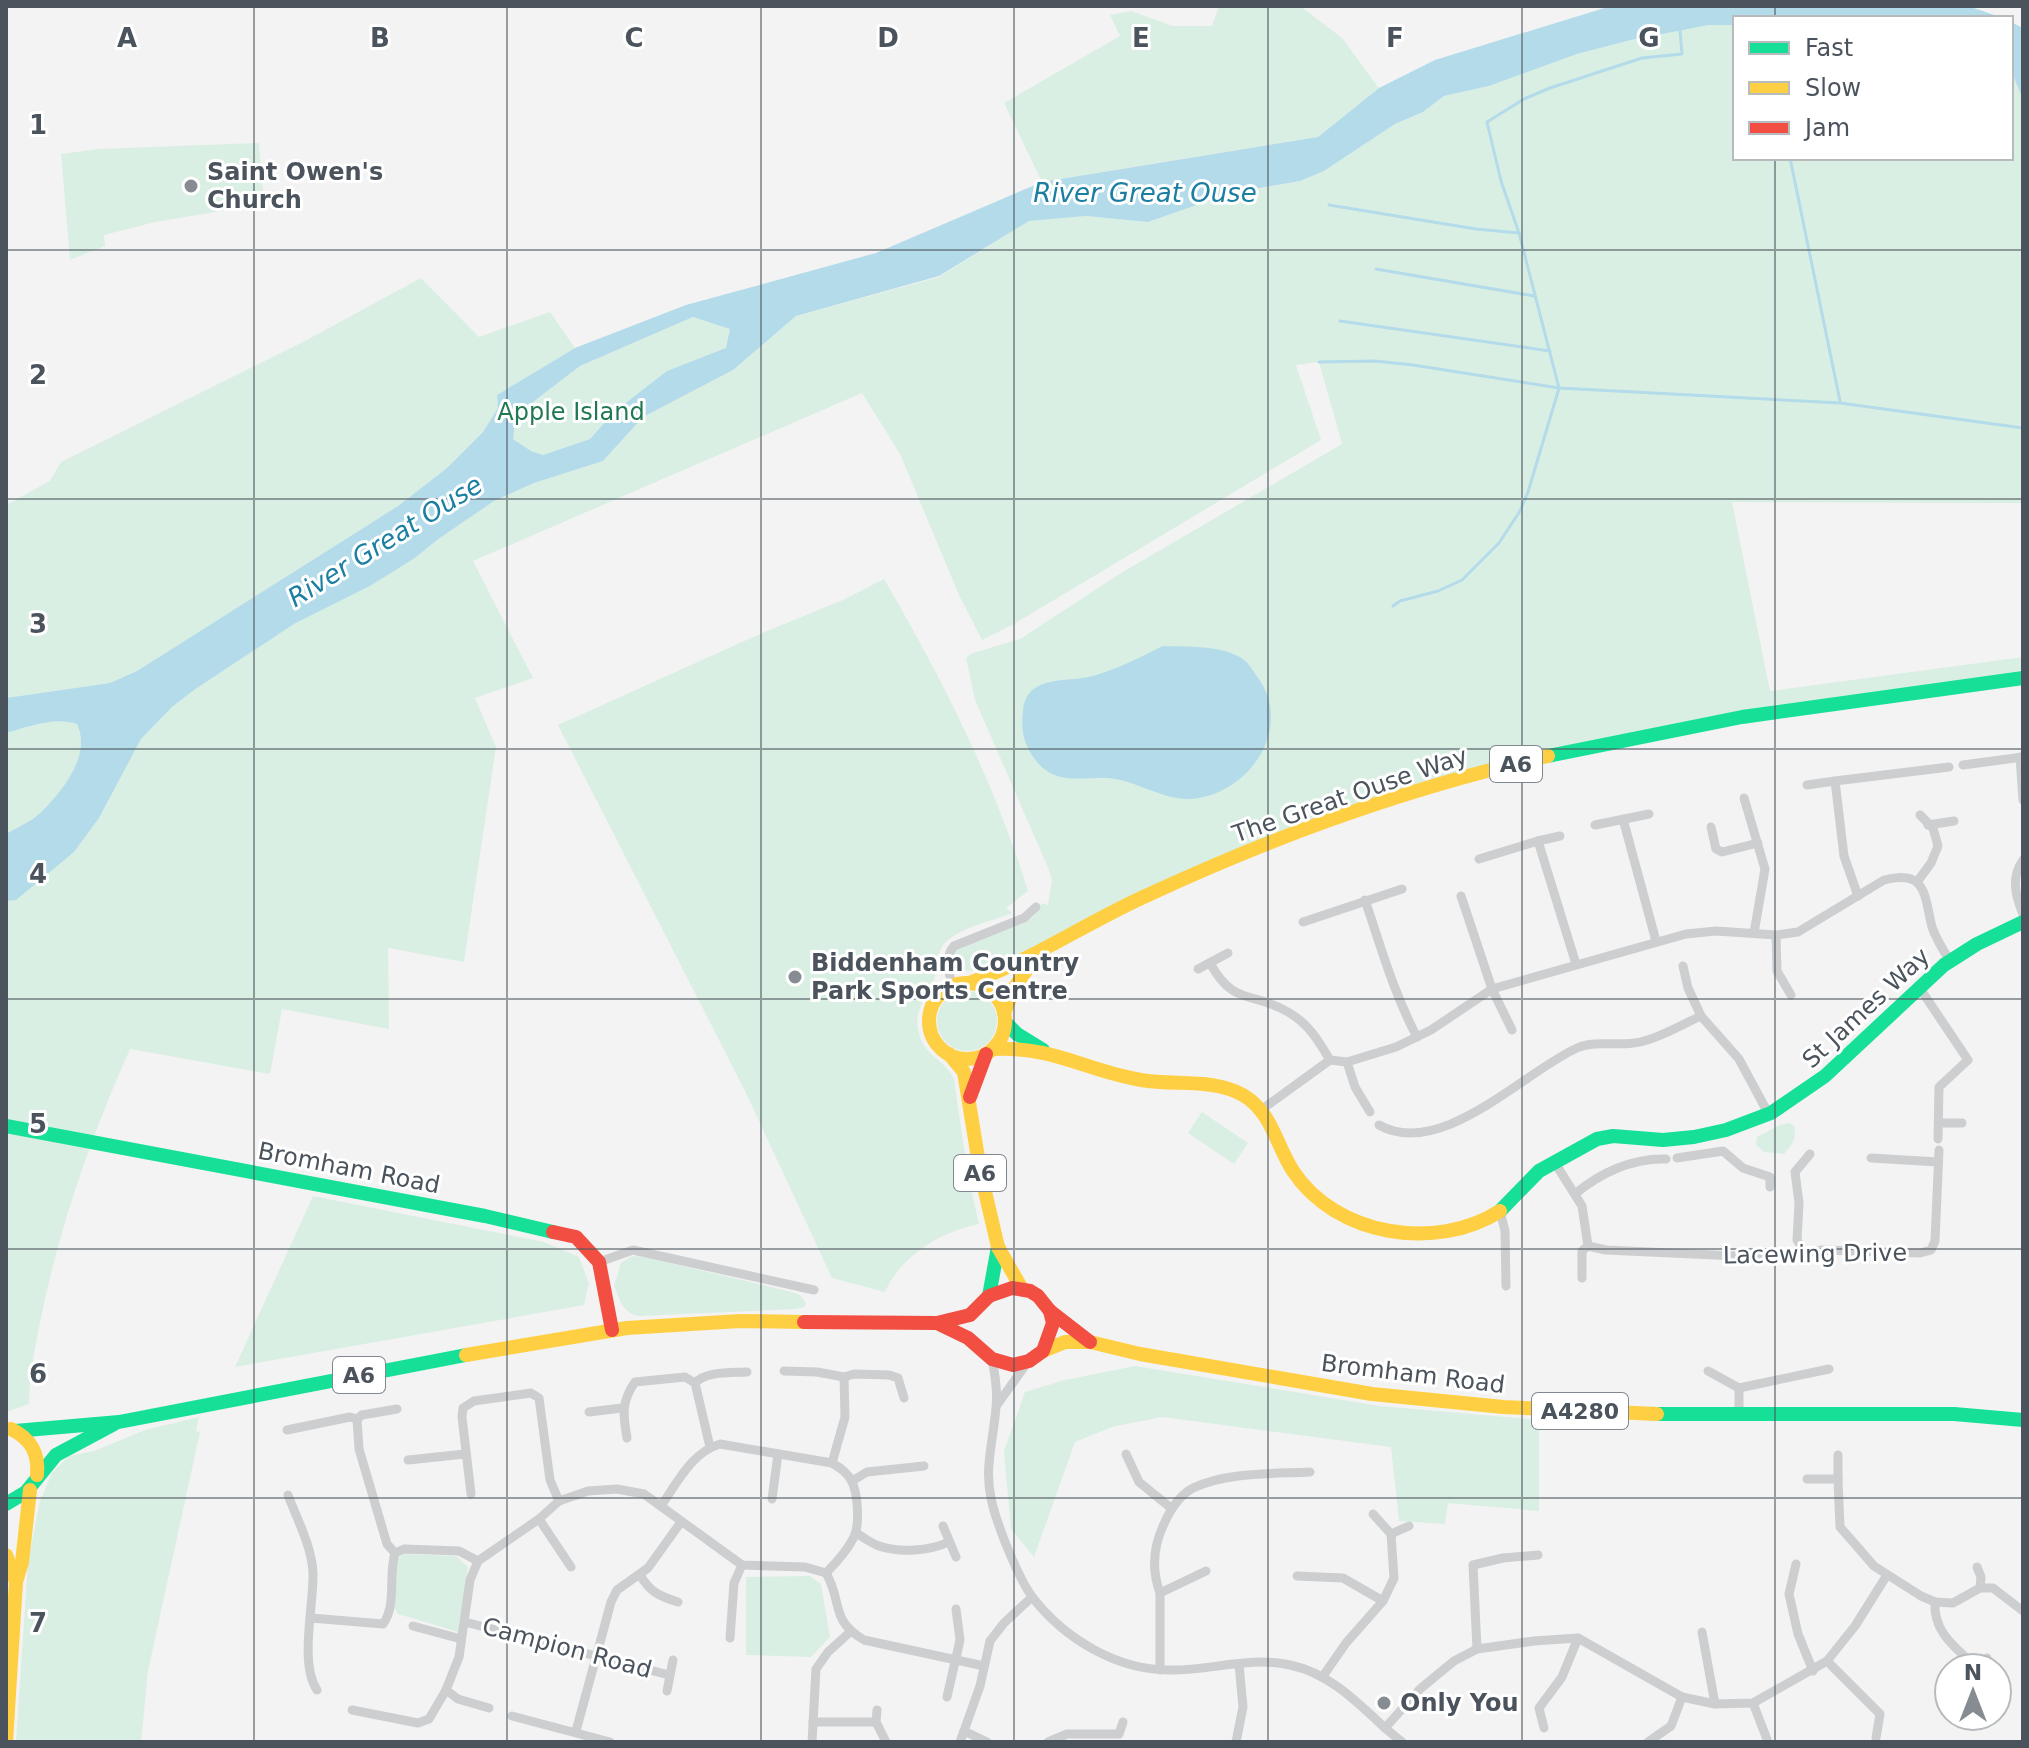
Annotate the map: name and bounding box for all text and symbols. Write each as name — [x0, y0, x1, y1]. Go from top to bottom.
legend — [1733, 16, 2013, 160]
text: A — [117, 23, 137, 53]
text: B — [370, 23, 390, 53]
text: C — [624, 23, 644, 53]
text: D — [877, 23, 899, 53]
text: E — [1132, 23, 1150, 53]
text: F — [1386, 23, 1404, 53]
text: G — [1638, 23, 1660, 53]
text: Fast — [1805, 34, 1853, 62]
text: Slow — [1805, 74, 1861, 102]
text: 1 — [29, 110, 47, 140]
text: Jam — [1803, 114, 1850, 142]
place label: Saint Owen's Church — [207, 158, 383, 214]
marker: Saint Owen's Church — [182, 177, 200, 195]
water label: River Great Ouse — [1033, 178, 1257, 208]
text: 2 — [29, 360, 47, 390]
park label: Apple Island — [497, 398, 645, 426]
water label: River Great Ouse — [282, 469, 488, 613]
text: 3 — [29, 609, 47, 639]
street label: The Great Ouse Way — [1228, 742, 1471, 849]
road number: A6 — [1490, 746, 1542, 782]
text: 4 — [29, 859, 47, 889]
street label: St James Way — [1797, 942, 1935, 1074]
place label: Biddenham Country Park Sports Centre — [811, 949, 1079, 1005]
marker: Biddenham Country Park Sports Centre — [786, 968, 804, 986]
text: 5 — [29, 1109, 47, 1139]
street label: Bromham Road — [256, 1137, 442, 1199]
road number: A6 — [954, 1155, 1006, 1191]
street label: Lacewing Drive — [1723, 1238, 1907, 1270]
street label: Bromham Road — [1319, 1349, 1507, 1399]
road number: A6 — [333, 1357, 385, 1393]
text: 6 — [29, 1359, 47, 1389]
road number: A4280 — [1532, 1393, 1628, 1429]
text: 7 — [29, 1608, 47, 1638]
street label: Campion Road — [479, 1612, 655, 1684]
north arrow — [1933, 1652, 2013, 1732]
text: N — [1964, 1660, 1982, 1685]
place label: Only You — [1400, 1689, 1518, 1717]
marker: Only You — [1375, 1694, 1393, 1712]

